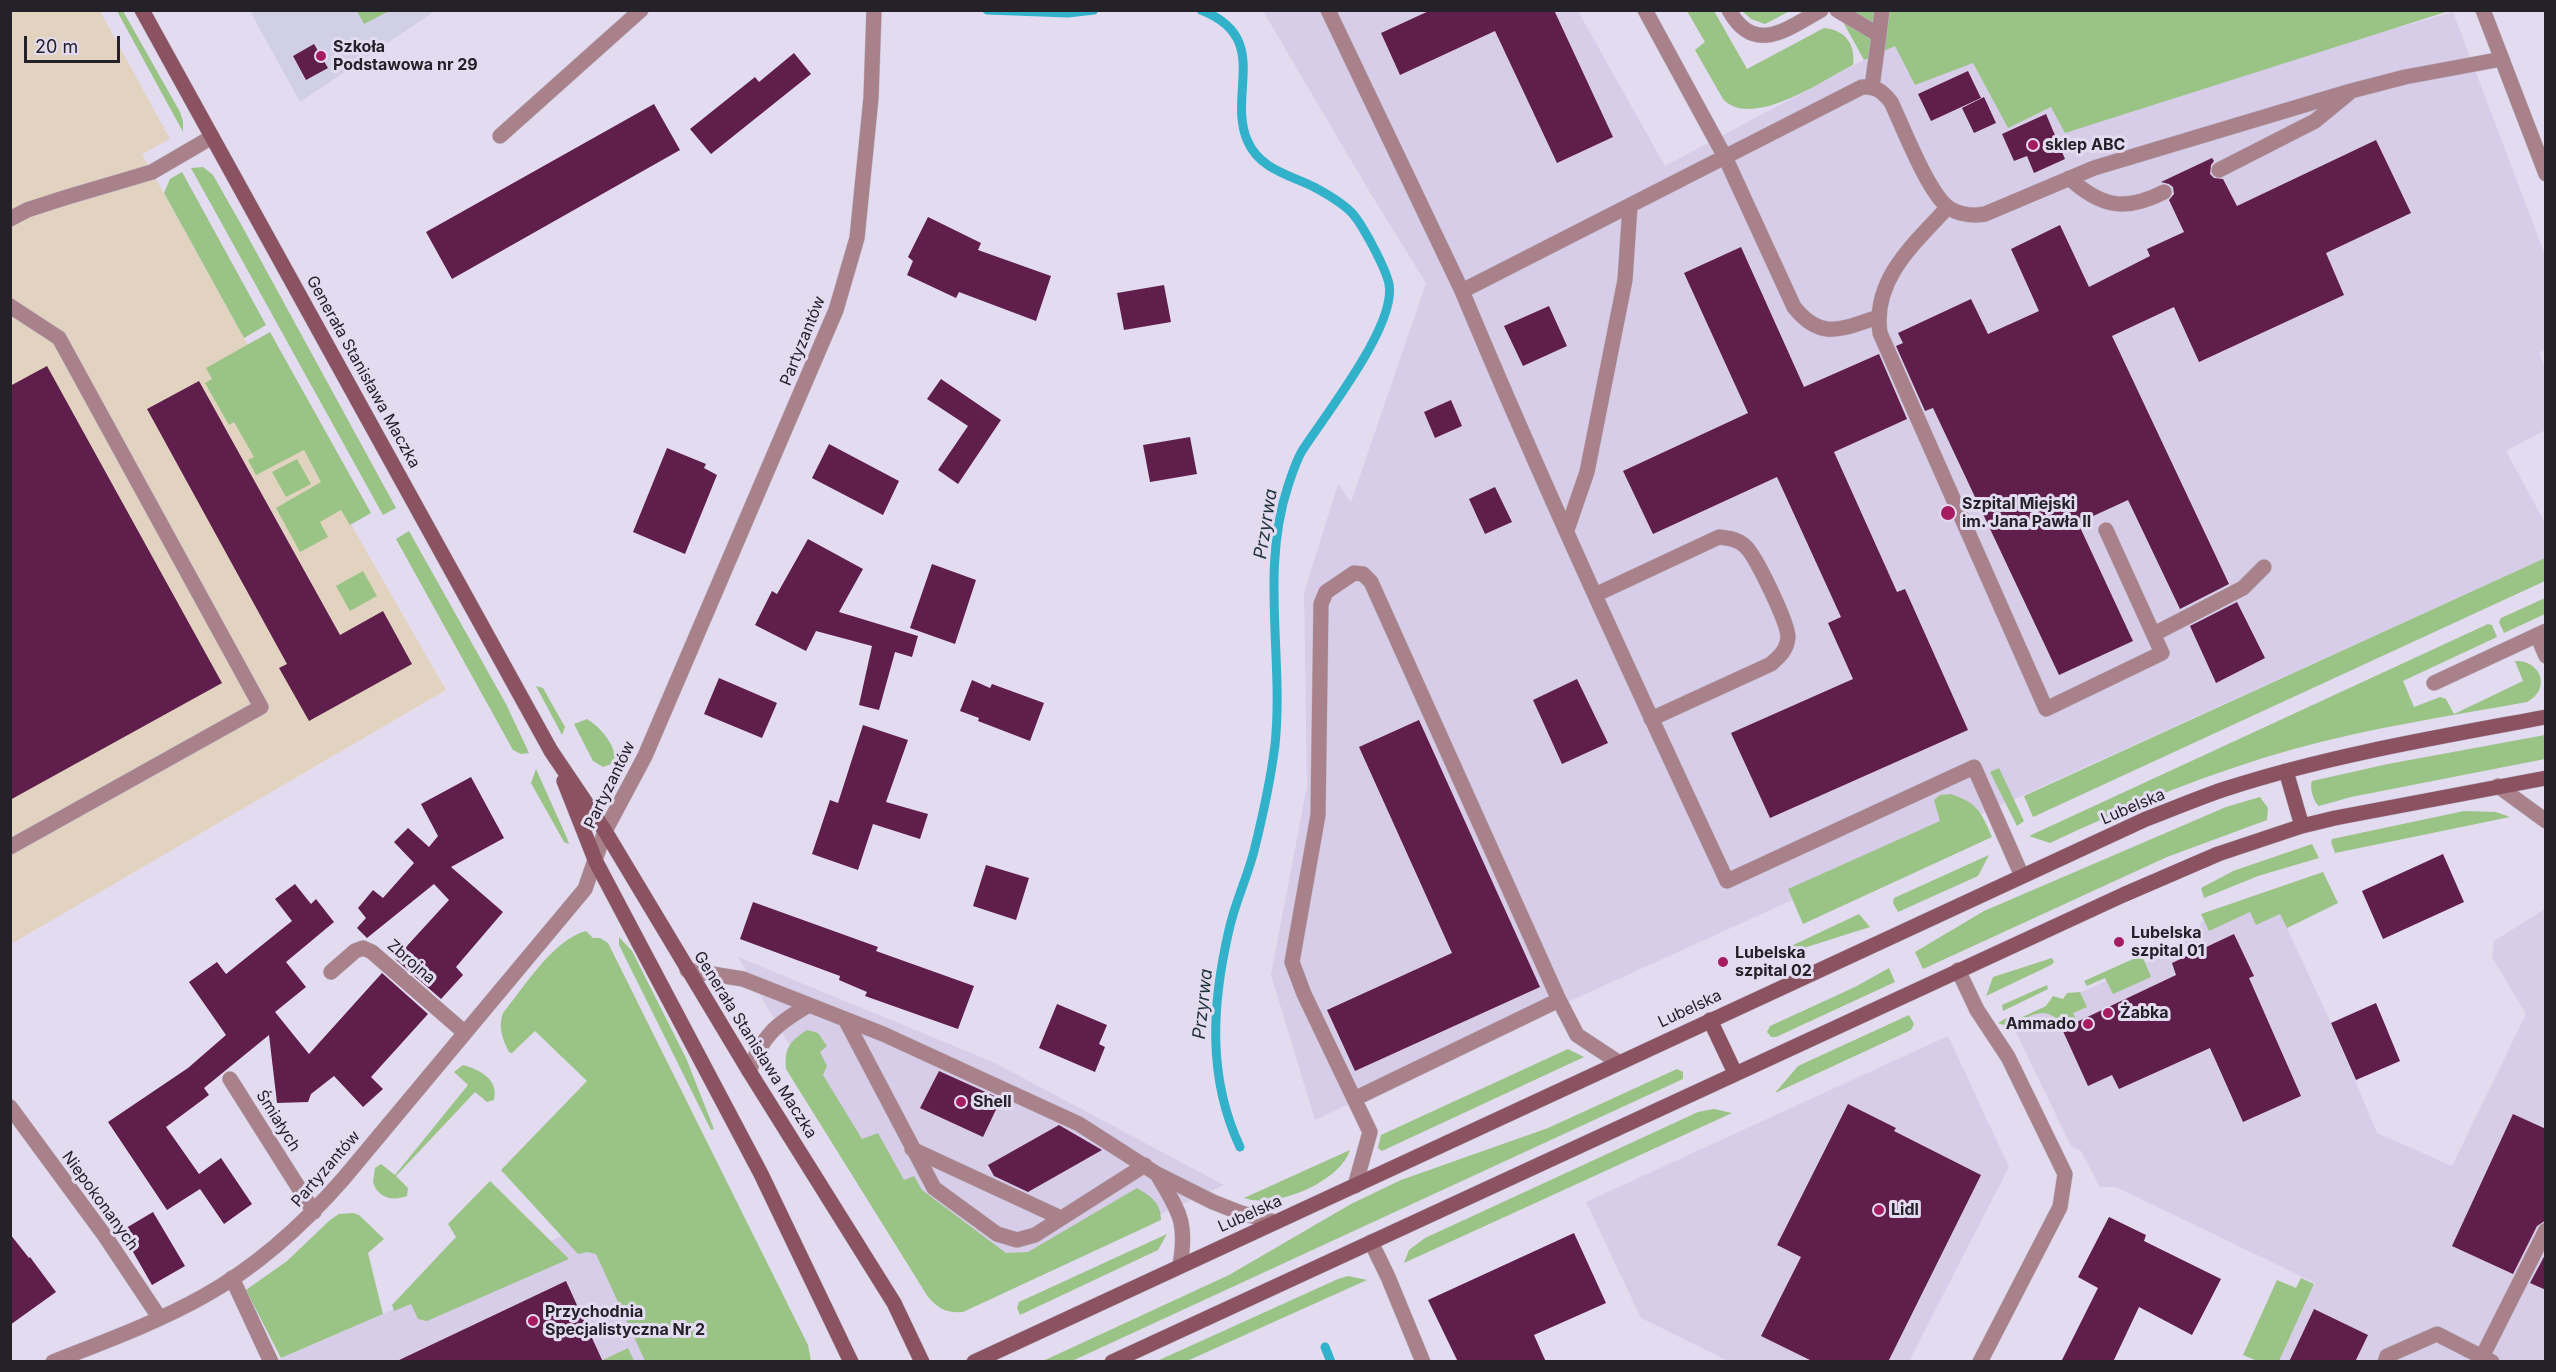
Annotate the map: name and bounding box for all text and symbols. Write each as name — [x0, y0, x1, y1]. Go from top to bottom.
scale bar — [27, 24, 123, 62]
text: 20 m — [35, 36, 78, 57]
place label: Szkoła Podstawowa nr 29 — [333, 37, 478, 75]
marker: Szkoła Podstawowa nr 29 — [314, 49, 328, 63]
place label: sklep ABC — [2045, 135, 2125, 155]
marker: sklep ABC — [2026, 138, 2040, 152]
street label: Generała Stanisława Maczka — [302, 272, 424, 472]
street label: Partyzantów — [776, 293, 830, 389]
water label: Przyrwa — [1250, 487, 1282, 561]
place label: Szpital Miejski im. Jana Pawła II — [1962, 494, 2091, 532]
marker: Szpital Miejski im. Jana Pawła II — [1939, 504, 1957, 522]
street label: Partyzantów — [581, 738, 639, 832]
street label: Lubelska — [2098, 785, 2168, 829]
place label: Lubelska szpital 01 — [2131, 923, 2205, 961]
marker: Lubelska szpital 01 — [2112, 935, 2126, 949]
street label: Zbrojna — [383, 936, 439, 988]
place label: Lubelska szpital 02 — [1735, 943, 1812, 981]
street label: Generała Stanisława Maczka — [689, 948, 821, 1142]
marker: Lubelska szpital 02 — [1716, 955, 1730, 969]
water label: Przyrwa — [1189, 968, 1217, 1040]
street label: Lubelska — [1655, 986, 1725, 1032]
place label: Żabka — [2120, 1003, 2169, 1023]
marker: Żabka — [2101, 1006, 2115, 1020]
place label: Ammado — [2006, 1014, 2076, 1034]
marker: Ammado — [2081, 1017, 2095, 1031]
street label: Śmiałych — [252, 1087, 304, 1155]
place label: Shell — [973, 1092, 1012, 1112]
marker: Shell — [954, 1095, 968, 1109]
street label: Partyzantów — [288, 1127, 364, 1211]
street label: Niepokonanych — [58, 1148, 142, 1254]
street label: Lubelska — [1215, 1191, 1285, 1237]
place label: Lidl — [1891, 1200, 1919, 1220]
marker: Lidl — [1872, 1203, 1886, 1217]
place label: Przychodnia Specjalistyczna Nr 2 — [545, 1302, 705, 1340]
marker: Przychodnia Specjalistyczna Nr 2 — [526, 1314, 540, 1328]

